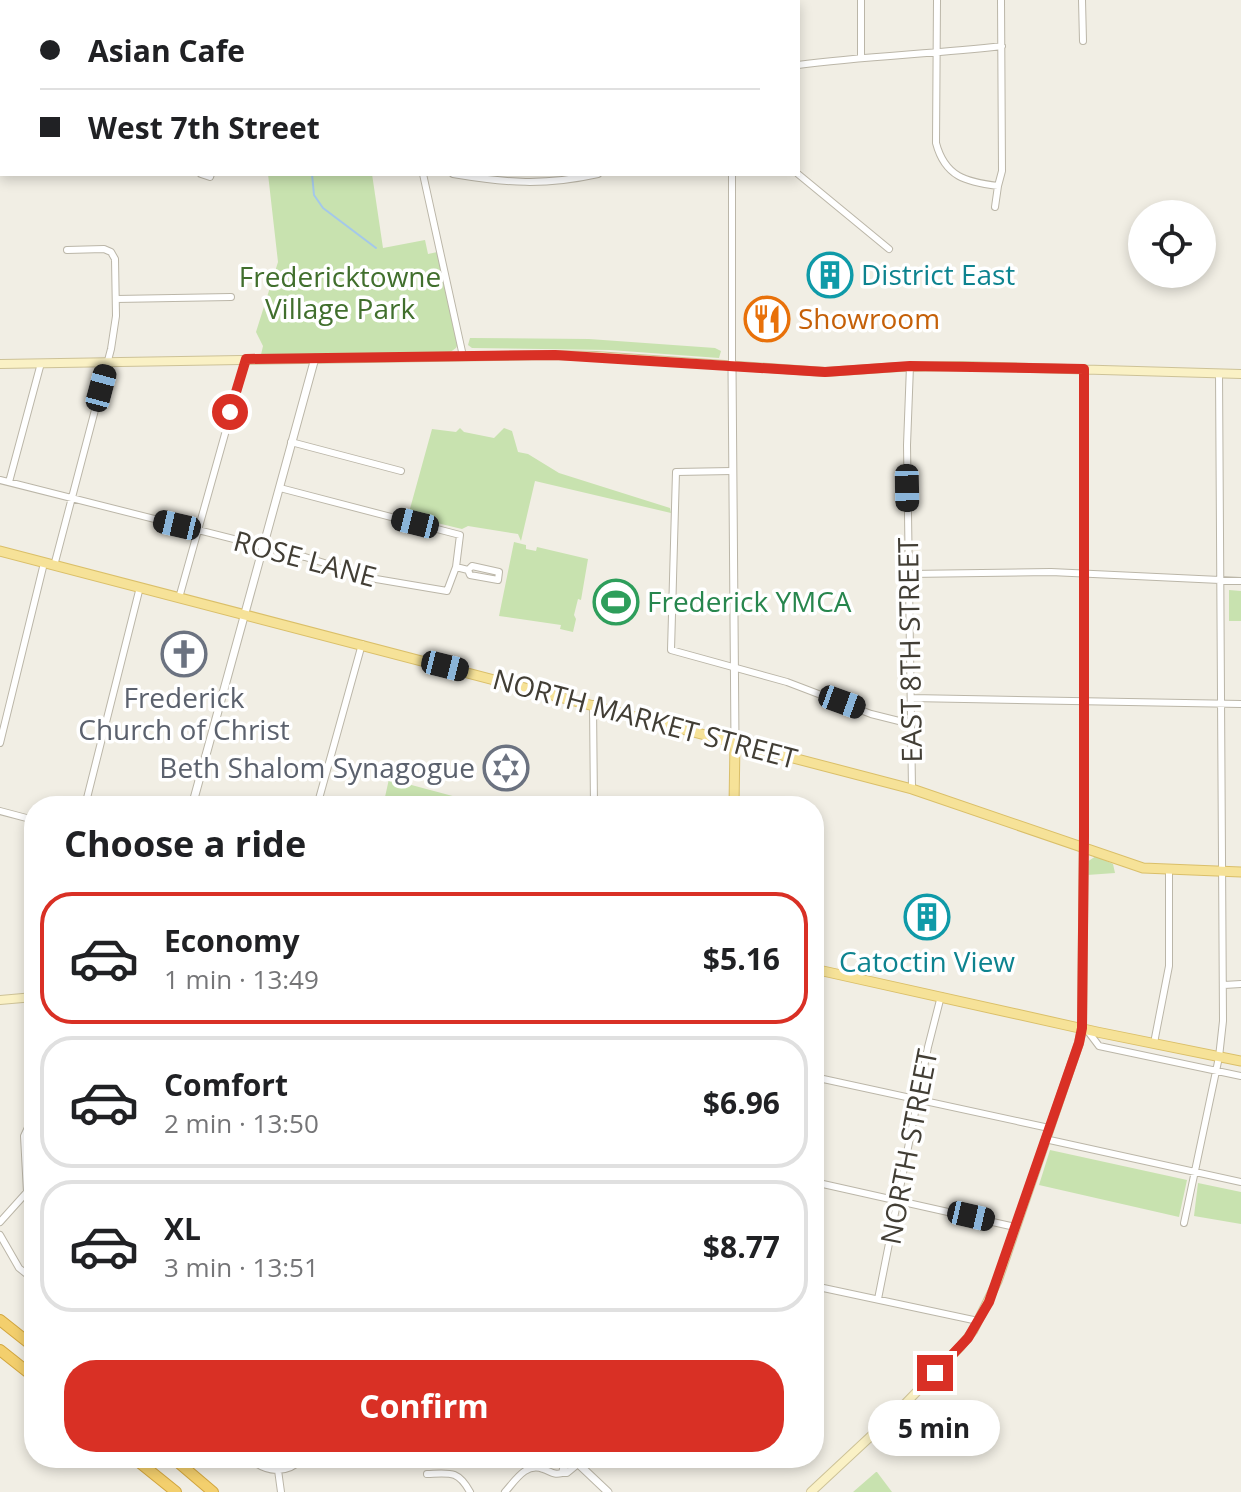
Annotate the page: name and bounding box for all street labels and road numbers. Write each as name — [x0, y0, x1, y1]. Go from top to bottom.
street label: ROSE LANE — [230, 521, 381, 595]
street label: EAST 8TH STREET — [888, 536, 930, 763]
street label: NORTH MARKET STREET — [489, 659, 802, 777]
street label: NORTH STREET — [870, 1045, 946, 1248]

